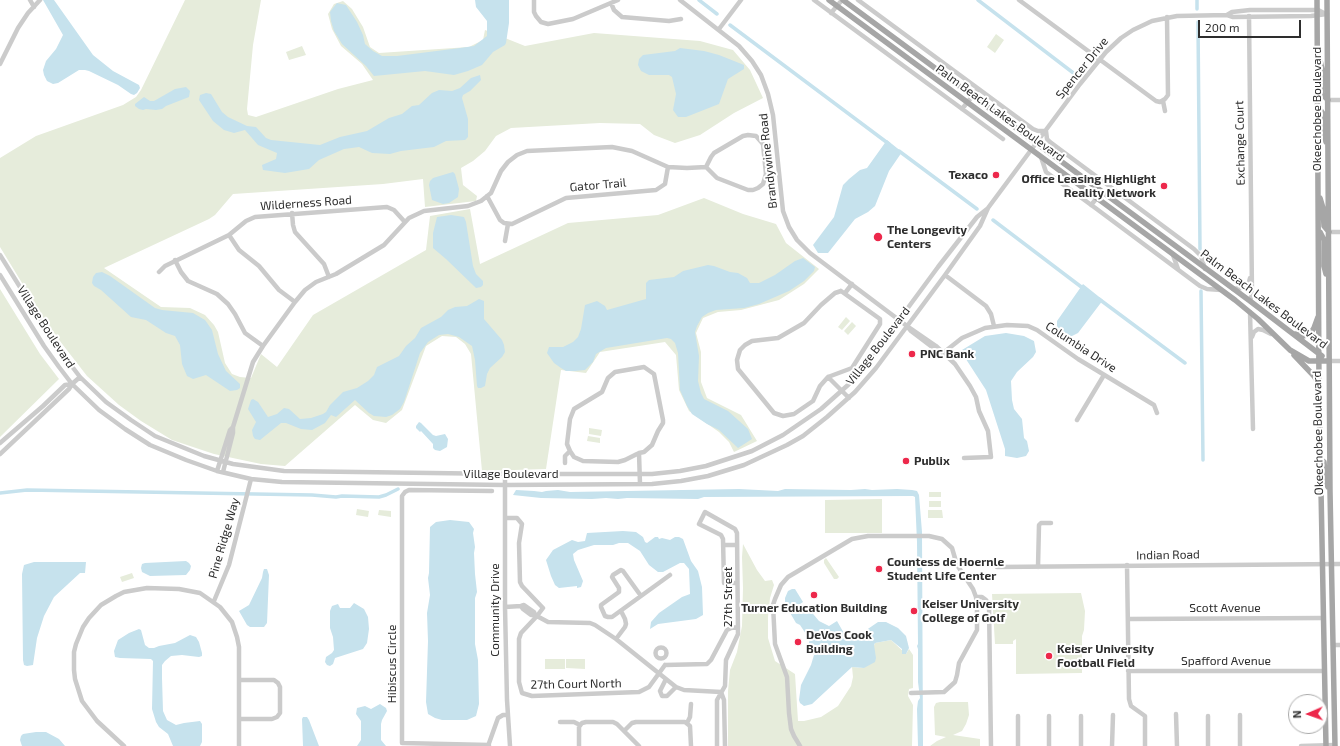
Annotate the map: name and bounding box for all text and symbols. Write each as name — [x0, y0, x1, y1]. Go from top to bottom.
scale bar — [1200, 12, 1303, 38]
text: 200 m — [1205, 20, 1239, 34]
street label: Spencer Drive — [1053, 34, 1111, 102]
street label: Okeechobee Boulevard — [1310, 47, 1324, 171]
street label: Palm Beach Lakes Boulevard — [933, 61, 1067, 165]
street label: Exchange Court — [1232, 100, 1248, 186]
street label: Brandywine Road — [756, 113, 780, 209]
place label: Texaco — [949, 168, 988, 182]
marker: Texaco — [991, 170, 1001, 180]
place label: Office Leasing Highlight Reality Network — [1022, 172, 1156, 200]
street label: Gator Trail — [569, 175, 627, 195]
marker: Office Leasing Highlight Reality Network — [1159, 181, 1169, 191]
street label: Wilderness Road — [260, 193, 352, 213]
place label: The Longevity Centers — [887, 223, 967, 251]
marker: The Longevity Centers — [872, 231, 884, 243]
street label: Palm Beach Lakes Boulevard — [1197, 246, 1331, 352]
street label: Village Boulevard — [14, 283, 78, 371]
street label: Village Boulevard — [843, 304, 913, 388]
street label: Columbia Drive — [1043, 319, 1119, 375]
place label: PNC Bank — [920, 347, 974, 361]
marker: PNC Bank — [907, 349, 917, 359]
street label: Okeechobee Boulevard — [1310, 371, 1326, 495]
place label: Publix — [914, 454, 950, 468]
marker: Publix — [901, 456, 911, 466]
street label: Village Boulevard — [463, 467, 559, 481]
street label: Pine Ridge Way — [206, 496, 242, 580]
street label: Indian Road — [1136, 547, 1200, 563]
place label: Countess de Hoernle Student Life Center — [887, 555, 1004, 583]
street label: Community Drive — [488, 563, 502, 657]
marker: Countess de Hoernle Student Life Center — [874, 564, 884, 574]
street label: 27th Street — [721, 567, 735, 627]
marker: Turner Education Building — [809, 590, 819, 600]
place label: Keiser University College of Golf — [922, 597, 1019, 625]
place label: Turner Education Building — [741, 601, 887, 615]
street label: Scott Avenue — [1189, 601, 1261, 615]
marker: Keiser University College of Golf — [909, 606, 919, 616]
street label: Hibiscus Circle — [385, 625, 399, 703]
place label: DeVos Cook Building — [806, 628, 872, 656]
marker: DeVos Cook Building — [793, 637, 803, 647]
place label: Keiser University Football Field — [1057, 642, 1154, 670]
marker: Keiser University Football Field — [1044, 651, 1054, 661]
street label: Spafford Avenue — [1181, 654, 1271, 668]
street label: 27th Court North — [530, 676, 622, 692]
north arrow — [1288, 694, 1328, 734]
text: N — [1290, 710, 1303, 719]

